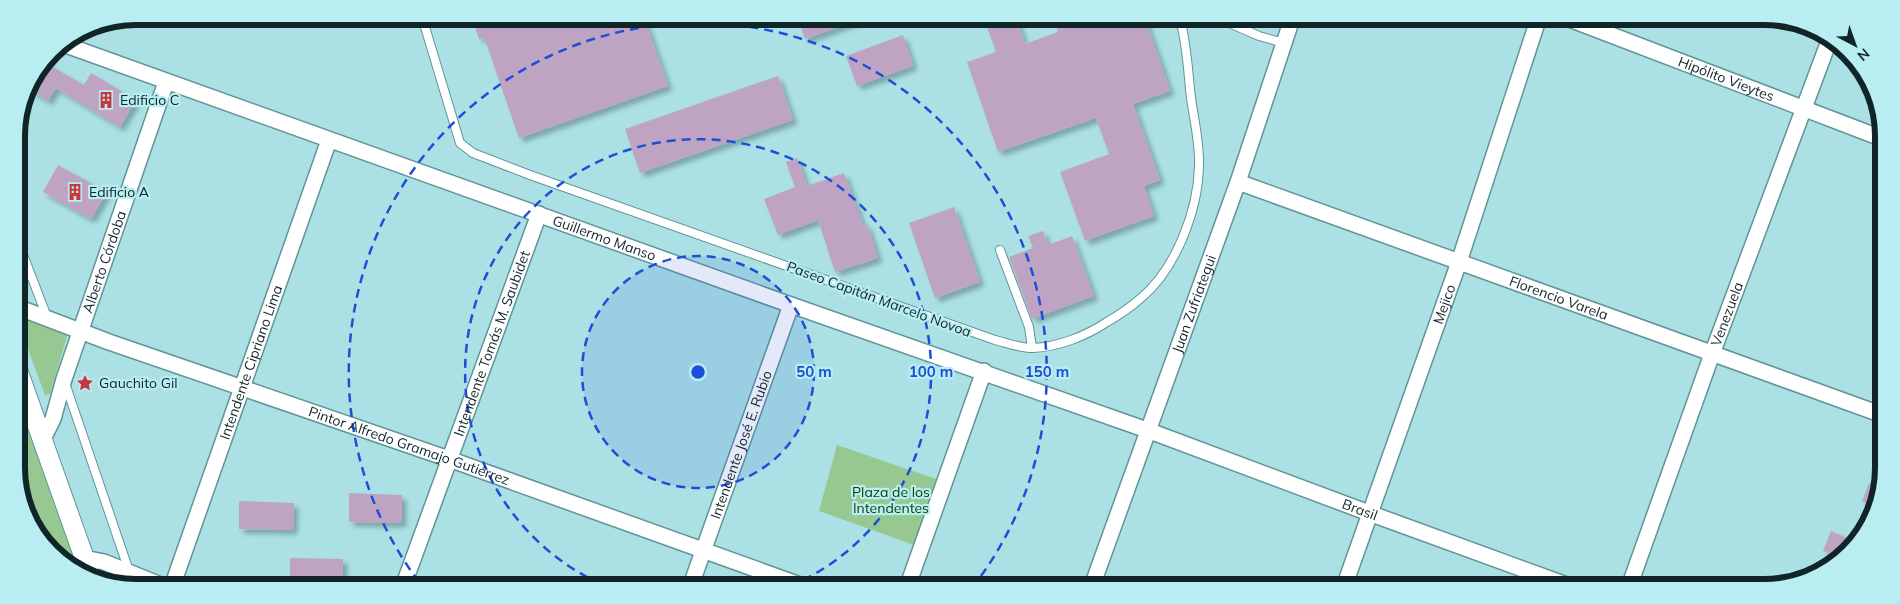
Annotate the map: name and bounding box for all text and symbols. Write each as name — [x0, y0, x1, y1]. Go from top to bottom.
north arrow — [1830, 20, 1880, 70]
text: N — [1854, 45, 1873, 65]
street label: Hipólito Vieytes — [1676, 52, 1777, 105]
building icon: Edificio C — [96, 90, 116, 110]
place label: Edificio C — [120, 91, 179, 109]
building icon: Edificio A — [65, 182, 85, 202]
place label: Edificio A — [89, 183, 150, 201]
street label: Alberto Córdoba — [78, 208, 130, 315]
street label: Guillermo Manso — [550, 211, 658, 265]
street label: Intendente Tomás M. Saubidet — [450, 248, 534, 439]
street label: Juan Zufriategui — [1168, 252, 1220, 355]
street label: Paseo Capitán Marcelo Novoa — [784, 257, 974, 341]
street label: Florencio Varela — [1507, 272, 1611, 324]
street label: Venezuela — [1707, 279, 1747, 349]
street label: Mejico — [1429, 282, 1459, 327]
street label: Intendente Cipriano Lima — [215, 283, 286, 442]
text: 50 m — [796, 362, 832, 381]
text: 100 m — [909, 362, 953, 381]
text: 150 m — [1025, 362, 1069, 381]
centre of rings — [689, 363, 707, 381]
street label: Intendente José E. Rubio — [706, 368, 776, 521]
place icon: Gauchito Gil — [75, 373, 95, 393]
place label: Gauchito Gil — [99, 374, 178, 392]
street label: Pintor Alfredo Gramajo Gutiérrez — [306, 402, 512, 489]
park label: Plaza de los Intendentes — [852, 483, 930, 517]
street label: Brasil — [1340, 495, 1380, 524]

